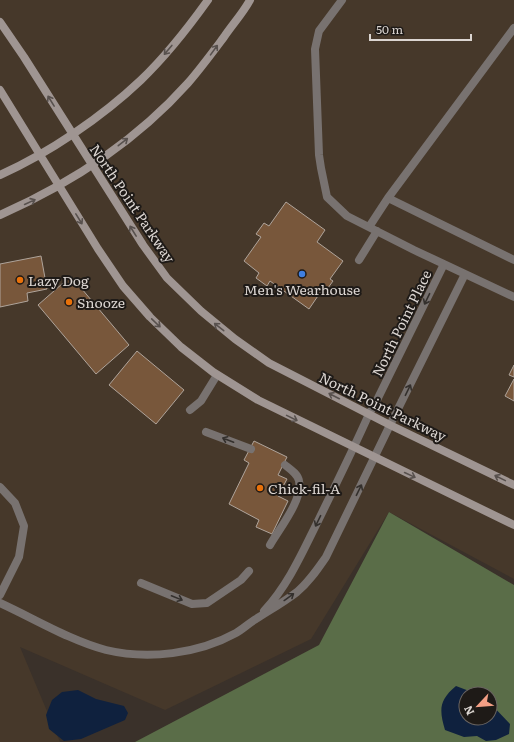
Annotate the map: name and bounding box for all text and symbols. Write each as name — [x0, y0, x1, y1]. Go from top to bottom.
scale bar — [370, 16, 471, 42]
text: 50 m — [376, 20, 403, 38]
one-way arrow — [164, 44, 173, 55]
one-way arrow — [210, 44, 218, 55]
one-way arrow — [46, 95, 54, 107]
one-way arrow — [118, 138, 129, 146]
street label: North Point Parkway — [86, 140, 181, 267]
one-way arrow — [24, 198, 36, 205]
one-way arrow — [75, 213, 83, 224]
one-way arrow — [129, 225, 138, 236]
street label: North Point Place — [366, 266, 436, 380]
marker: Men's Wearhouse — [297, 269, 307, 279]
place label: Lazy Dog — [28, 270, 89, 290]
marker: Lazy Dog — [15, 275, 25, 285]
place label: Men's Wearhouse — [244, 279, 360, 299]
place label: Snooze — [77, 292, 125, 312]
one-way arrow — [423, 292, 430, 304]
marker: Snooze — [64, 297, 74, 307]
one-way arrow — [151, 318, 161, 328]
one-way arrow — [214, 323, 225, 331]
street label: North Point Parkway — [316, 366, 451, 446]
one-way arrow — [405, 384, 412, 396]
one-way arrow — [328, 392, 340, 399]
one-way arrow — [286, 415, 298, 422]
one-way arrow — [223, 436, 235, 444]
one-way arrow — [404, 472, 416, 479]
one-way arrow — [494, 474, 506, 481]
place label: Chick-fil-A — [268, 478, 341, 498]
marker: Chick-fil-A — [255, 483, 265, 493]
one-way arrow — [356, 484, 363, 496]
one-way arrow — [314, 515, 321, 527]
one-way arrow — [284, 593, 295, 602]
one-way arrow — [171, 595, 183, 603]
north arrow — [458, 686, 498, 726]
text: N — [459, 703, 477, 718]

